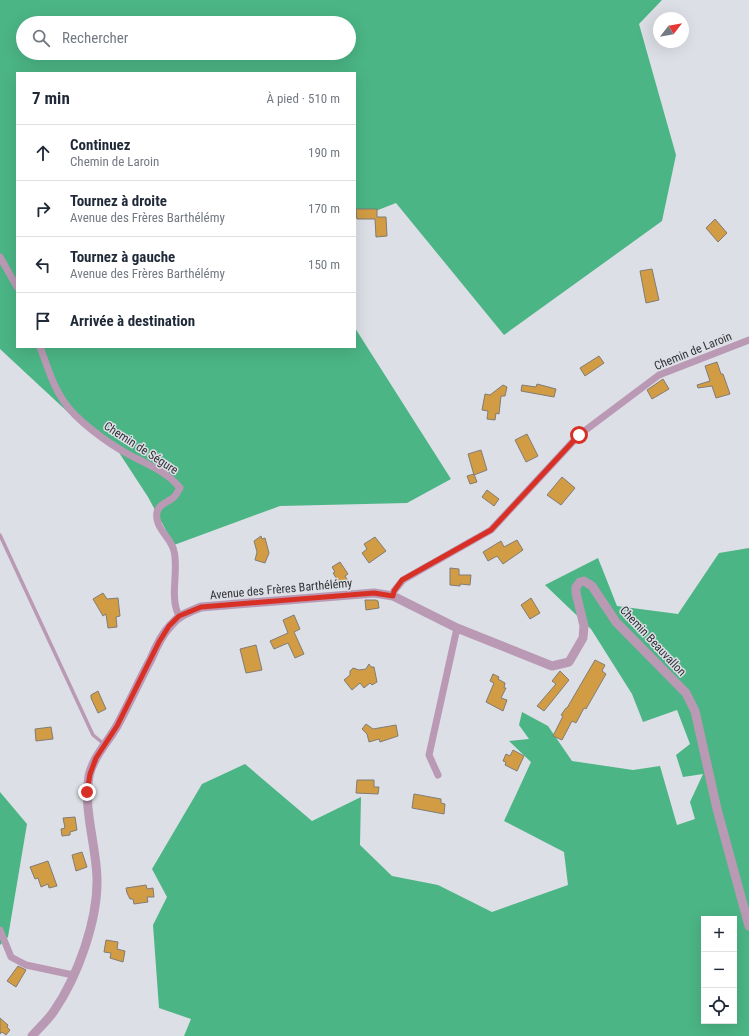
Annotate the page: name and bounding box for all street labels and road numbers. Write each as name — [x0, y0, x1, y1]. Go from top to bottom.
street label: Chemin de Laroin — [652, 329, 734, 373]
street label: Chemin de Ségure — [101, 419, 181, 477]
street label: Avenue des Frères Barthélémy — [209, 576, 353, 602]
street label: Chemin Beauvallon — [617, 603, 689, 679]

